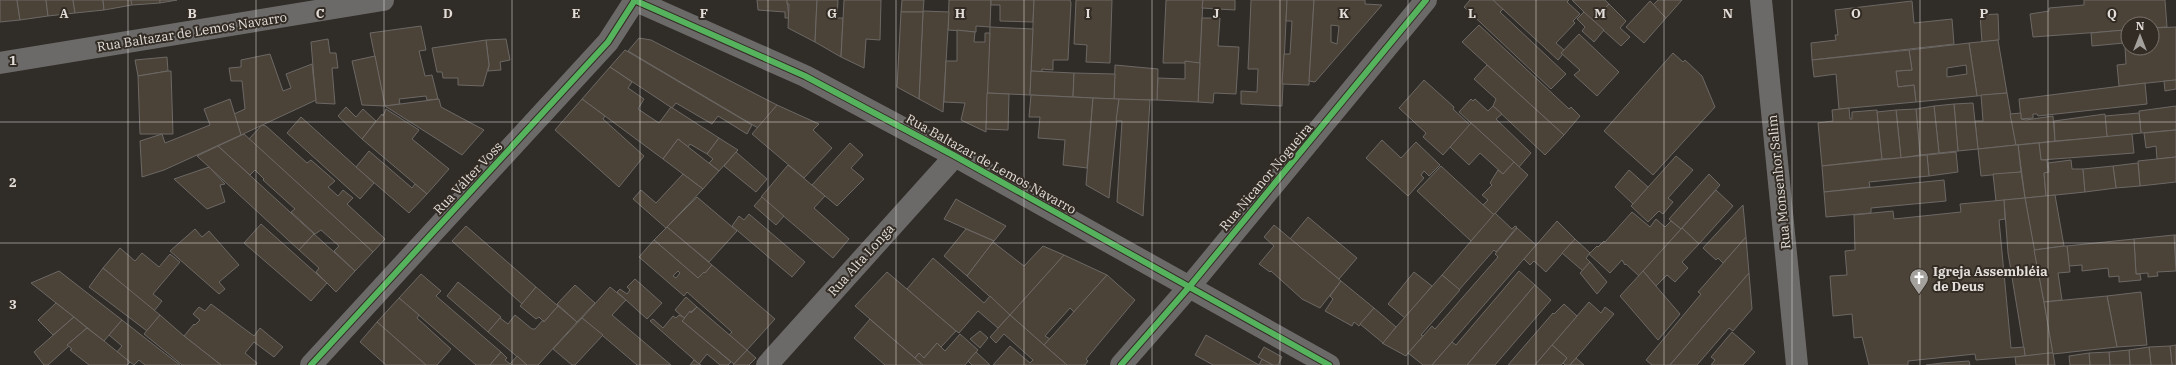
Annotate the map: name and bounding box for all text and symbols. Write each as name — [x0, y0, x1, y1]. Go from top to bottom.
text: A — [59, 5, 69, 22]
text: C — [316, 5, 325, 22]
text: D — [443, 5, 453, 22]
text: E — [572, 5, 580, 22]
text: F — [700, 5, 708, 22]
text: G — [827, 5, 837, 22]
text: H — [955, 5, 966, 22]
text: I — [1086, 5, 1091, 22]
text: J — [1213, 5, 1220, 22]
text: K — [1339, 5, 1349, 22]
text: L — [1468, 5, 1476, 22]
text: M — [1594, 5, 1606, 22]
text: N — [1723, 5, 1733, 22]
text: O — [1851, 5, 1861, 22]
text: P — [1980, 5, 1989, 22]
text: Q — [2107, 5, 2117, 22]
street label: Rua Baltazar de Lemos Navarro — [96, 9, 288, 55]
north arrow — [2120, 16, 2160, 56]
text: N — [2136, 19, 2145, 33]
text: 1 — [9, 52, 17, 69]
street label: Rua Baltazar de Lemos Navarro — [903, 110, 1079, 218]
street label: Rua Monsenhor Salim — [1764, 114, 1794, 250]
street label: Rua Nicanor Nogueira — [1216, 120, 1316, 234]
street label: Rua Válter Voss — [430, 138, 506, 218]
text: 2 — [9, 174, 17, 191]
street label: Rua Alta Longa — [824, 220, 898, 300]
place label: Igreja Assembléia de Deus — [1933, 263, 2048, 295]
church icon: Igreja Assembléia de Deus — [1908, 267, 1930, 295]
text: 3 — [9, 296, 17, 313]

